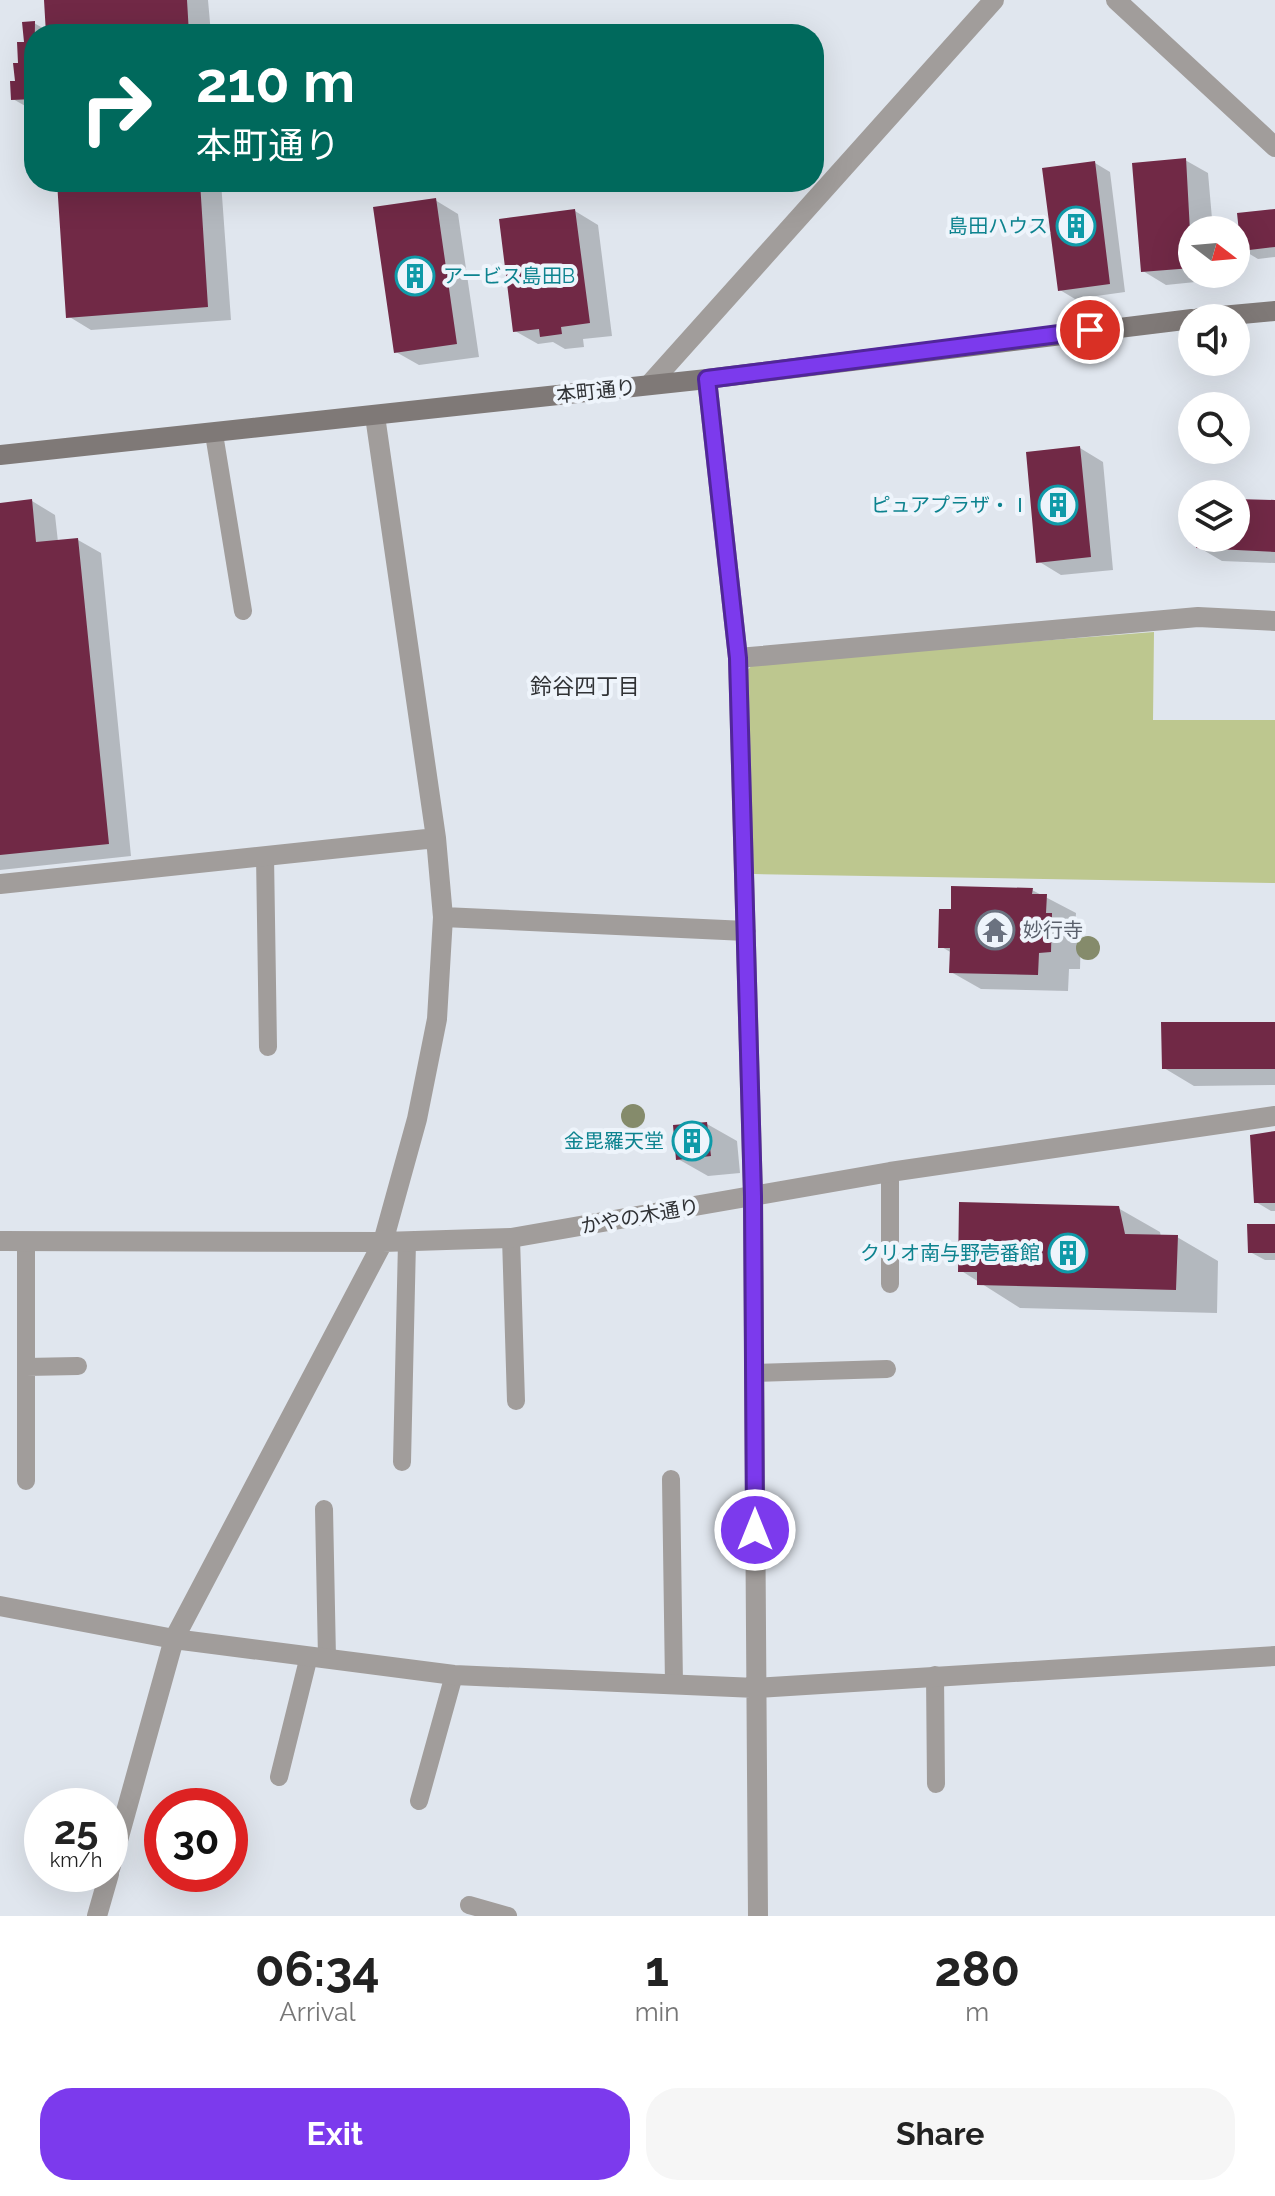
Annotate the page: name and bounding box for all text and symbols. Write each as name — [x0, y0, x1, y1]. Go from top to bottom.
text: 210 m — [196, 49, 355, 115]
icon: right — [64, 56, 168, 160]
text: 本町通り — [196, 124, 340, 166]
building icon: 島田ハウス — [1055, 205, 1097, 247]
place label: 島田ハウス — [948, 214, 1048, 238]
north arrow — [1178, 216, 1250, 288]
map controls — [1178, 216, 1250, 552]
building icon: アービス島田B — [394, 255, 436, 297]
place label: アービス島田B — [443, 264, 575, 288]
pin — [1056, 296, 1124, 364]
button: sound — [1178, 304, 1250, 376]
icon: arrive — [1068, 308, 1112, 352]
street label: 本町通り — [555, 375, 637, 407]
button: search — [1178, 392, 1250, 464]
button: layers — [1178, 480, 1250, 552]
building icon: ピュアプラザ・Ⅰ — [1037, 484, 1079, 526]
place label: ピュアプラザ・Ⅰ — [870, 493, 1030, 517]
district label: 鈴谷四丁目 — [530, 673, 640, 699]
temple icon: 妙行寺 — [974, 909, 1016, 951]
place label: 妙行寺 — [1023, 918, 1083, 942]
building icon: 金毘羅天堂 — [671, 1120, 713, 1162]
place label: 金毘羅天堂 — [564, 1129, 664, 1153]
street label: かやの木通り — [579, 1194, 701, 1238]
building icon: クリオ南与野壱番館 — [1047, 1232, 1089, 1274]
place label: クリオ南与野壱番館 — [860, 1241, 1040, 1265]
position arrow — [713, 1488, 797, 1572]
speed limit sign: 30 — [144, 1788, 248, 1892]
text: 25 — [54, 1806, 98, 1853]
text: km/h — [50, 1848, 102, 1872]
text: 06:34 — [255, 1941, 380, 1997]
text: 1 — [645, 1941, 669, 1997]
text: 280 — [934, 1941, 1020, 1997]
text: Arrival — [279, 1997, 355, 2027]
text: min — [635, 1997, 679, 2027]
text: m — [965, 1997, 989, 2027]
button: Exit — [40, 2088, 630, 2180]
button: Share — [646, 2088, 1235, 2180]

